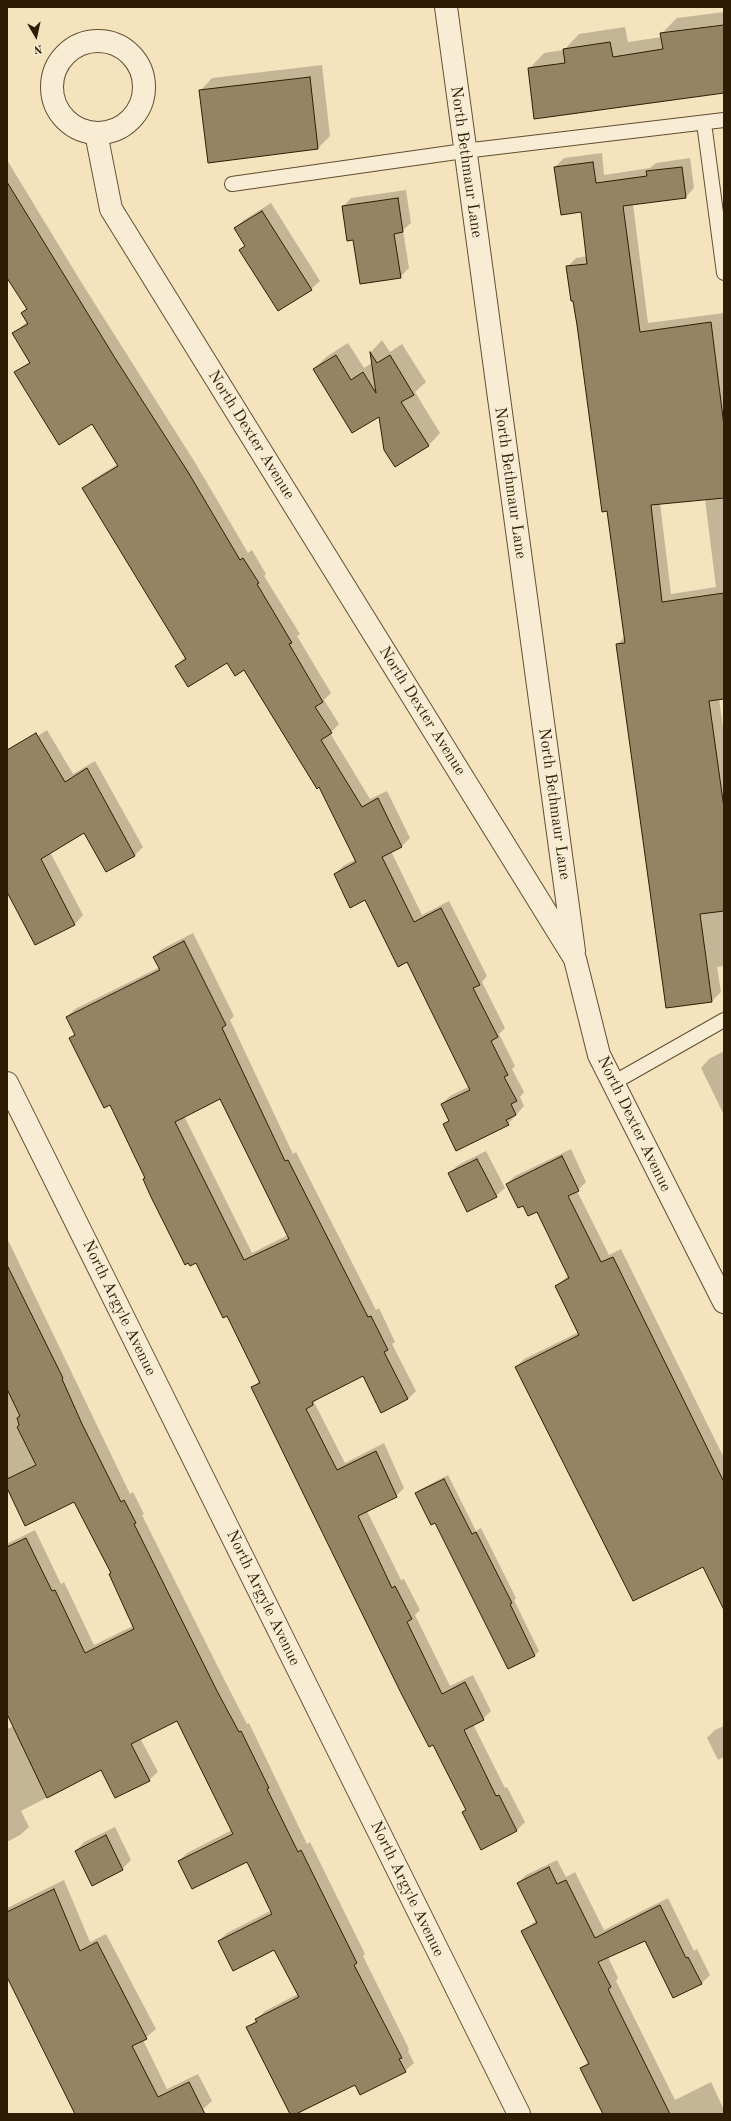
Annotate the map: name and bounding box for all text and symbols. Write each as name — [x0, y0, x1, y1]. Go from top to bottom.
north arrow — [16, 16, 56, 56]
text: N — [33, 42, 43, 54]
street label: North Bethmaur Lane — [446, 85, 486, 239]
street label: North Dexter Avenue — [203, 367, 299, 503]
street label: North Bethmaur Lane — [490, 406, 530, 560]
street label: North Dexter Avenue — [374, 643, 470, 779]
street label: North Bethmaur Lane — [534, 727, 574, 881]
street label: North Dexter Avenue — [593, 1053, 675, 1195]
street label: North Argyle Avenue — [78, 1237, 160, 1379]
street label: North Argyle Avenue — [222, 1527, 304, 1669]
street label: North Argyle Avenue — [366, 1818, 448, 1960]

